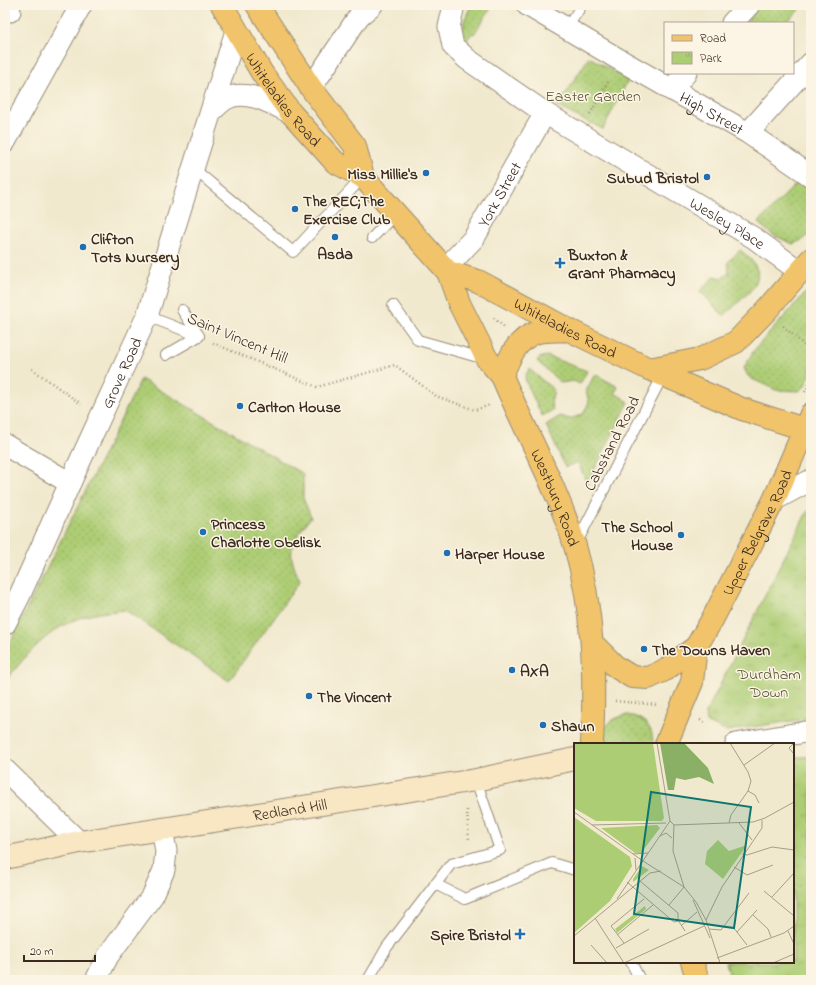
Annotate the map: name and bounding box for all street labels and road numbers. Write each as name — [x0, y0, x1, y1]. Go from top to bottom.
street label: Whiteladies Road — [239, 49, 326, 153]
street label: High Street — [674, 86, 748, 142]
street label: York Street — [473, 157, 529, 232]
street label: Wesley Place — [684, 192, 770, 257]
street label: Whiteladies Road — [509, 293, 620, 366]
street label: Saint Vincent Hill — [183, 307, 292, 371]
street label: Grove Road — [96, 334, 150, 413]
street label: Cabstand Road — [579, 392, 647, 496]
street label: Westbury Road — [523, 445, 584, 550]
street label: Upper Belgrave Road — [717, 466, 800, 600]
street label: Redland Hill — [251, 793, 329, 829]

